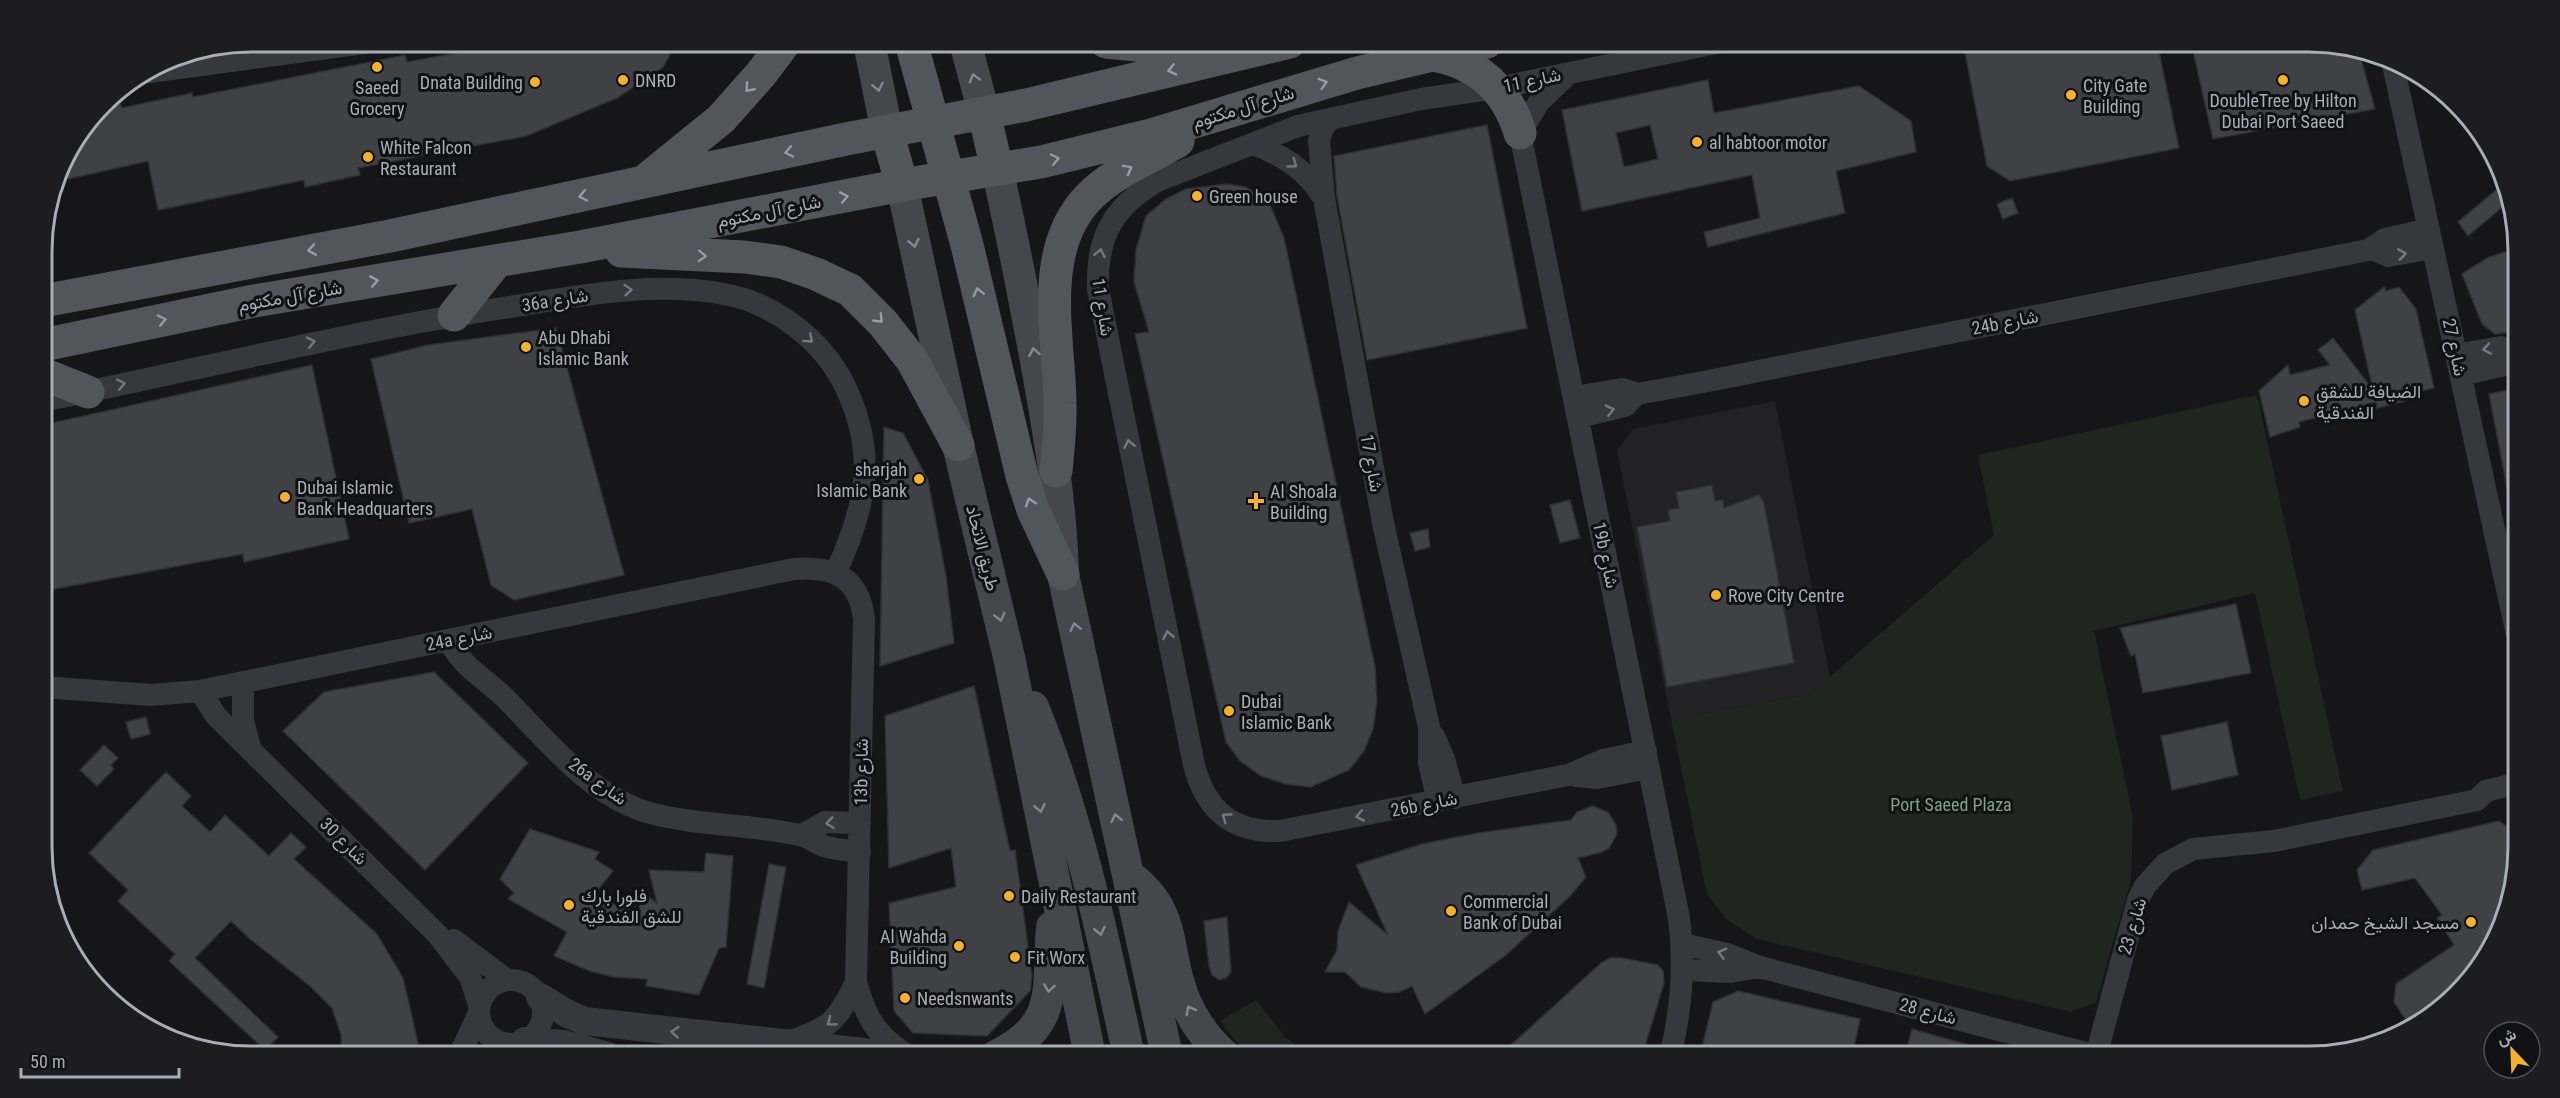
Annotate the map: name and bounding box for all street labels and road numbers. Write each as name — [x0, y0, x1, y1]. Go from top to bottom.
street label: شارع 11 — [1501, 64, 1563, 98]
street label: شارع آل مكتوم — [1190, 82, 1297, 134]
street label: شارع آل مكتوم — [715, 191, 823, 233]
street label: شارع آل مكتوم — [236, 277, 344, 317]
street label: شارع 11 — [1086, 277, 1118, 338]
street label: 36a شارع — [520, 284, 590, 318]
street label: 24b شارع — [1970, 305, 2040, 341]
street label: شارع 27 — [2437, 316, 2471, 378]
street label: شارع 17 — [1355, 433, 1387, 494]
street label: طريق الاتحاد — [961, 503, 1004, 593]
street label: 19b شارع — [1587, 520, 1623, 590]
street label: 24a شارع — [424, 621, 494, 657]
street label: 13b شارع — [850, 738, 874, 806]
street label: 26a شارع — [564, 753, 631, 811]
street label: 26b شارع — [1389, 787, 1459, 823]
street label: شارع 30 — [315, 813, 372, 870]
street label: شارع 23 — [2113, 895, 2152, 957]
street label: شارع 28 — [1897, 993, 1959, 1031]

